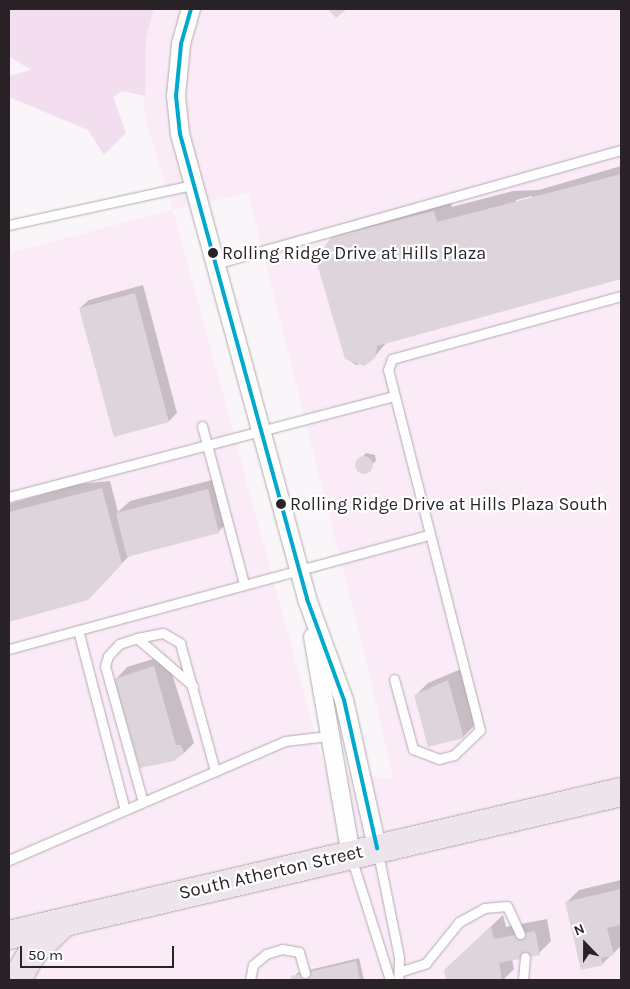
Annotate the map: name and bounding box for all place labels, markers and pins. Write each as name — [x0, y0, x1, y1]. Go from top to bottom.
place label: Rolling Ridge Drive at Hills Plaza — [222, 242, 486, 264]
marker: Rolling Ridge Drive at Hills Plaza — [208, 248, 218, 258]
place label: Rolling Ridge Drive at Hills Plaza South — [290, 493, 608, 515]
marker: Rolling Ridge Drive at Hills Plaza South — [276, 499, 286, 509]

